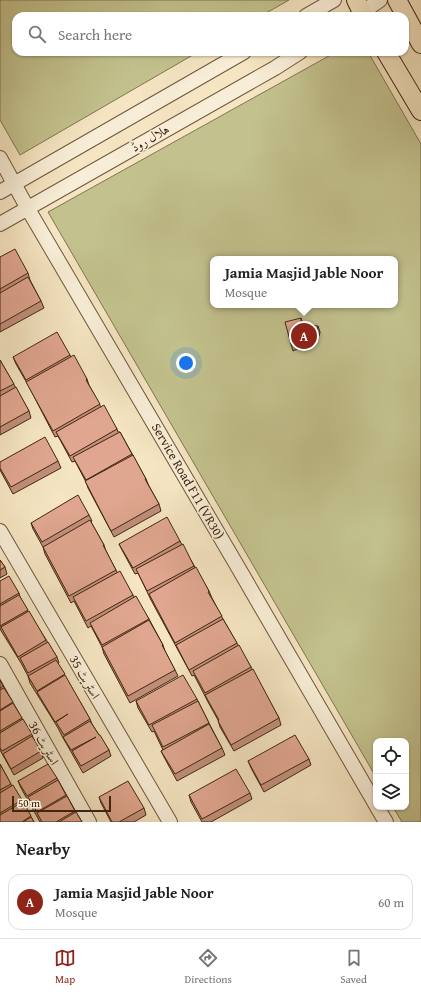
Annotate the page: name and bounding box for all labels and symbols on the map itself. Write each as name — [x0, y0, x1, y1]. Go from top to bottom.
street label: ہلال روڈ — [127, 119, 173, 157]
pin: A — [291, 321, 317, 351]
your location — [176, 353, 196, 373]
street label: Service Road F11 (VR30) — [147, 419, 229, 543]
street label: اسٹریٹ 35 — [65, 652, 105, 703]
street label: اسٹریٹ 36 — [24, 718, 64, 769]
scale bar — [12, 794, 111, 813]

